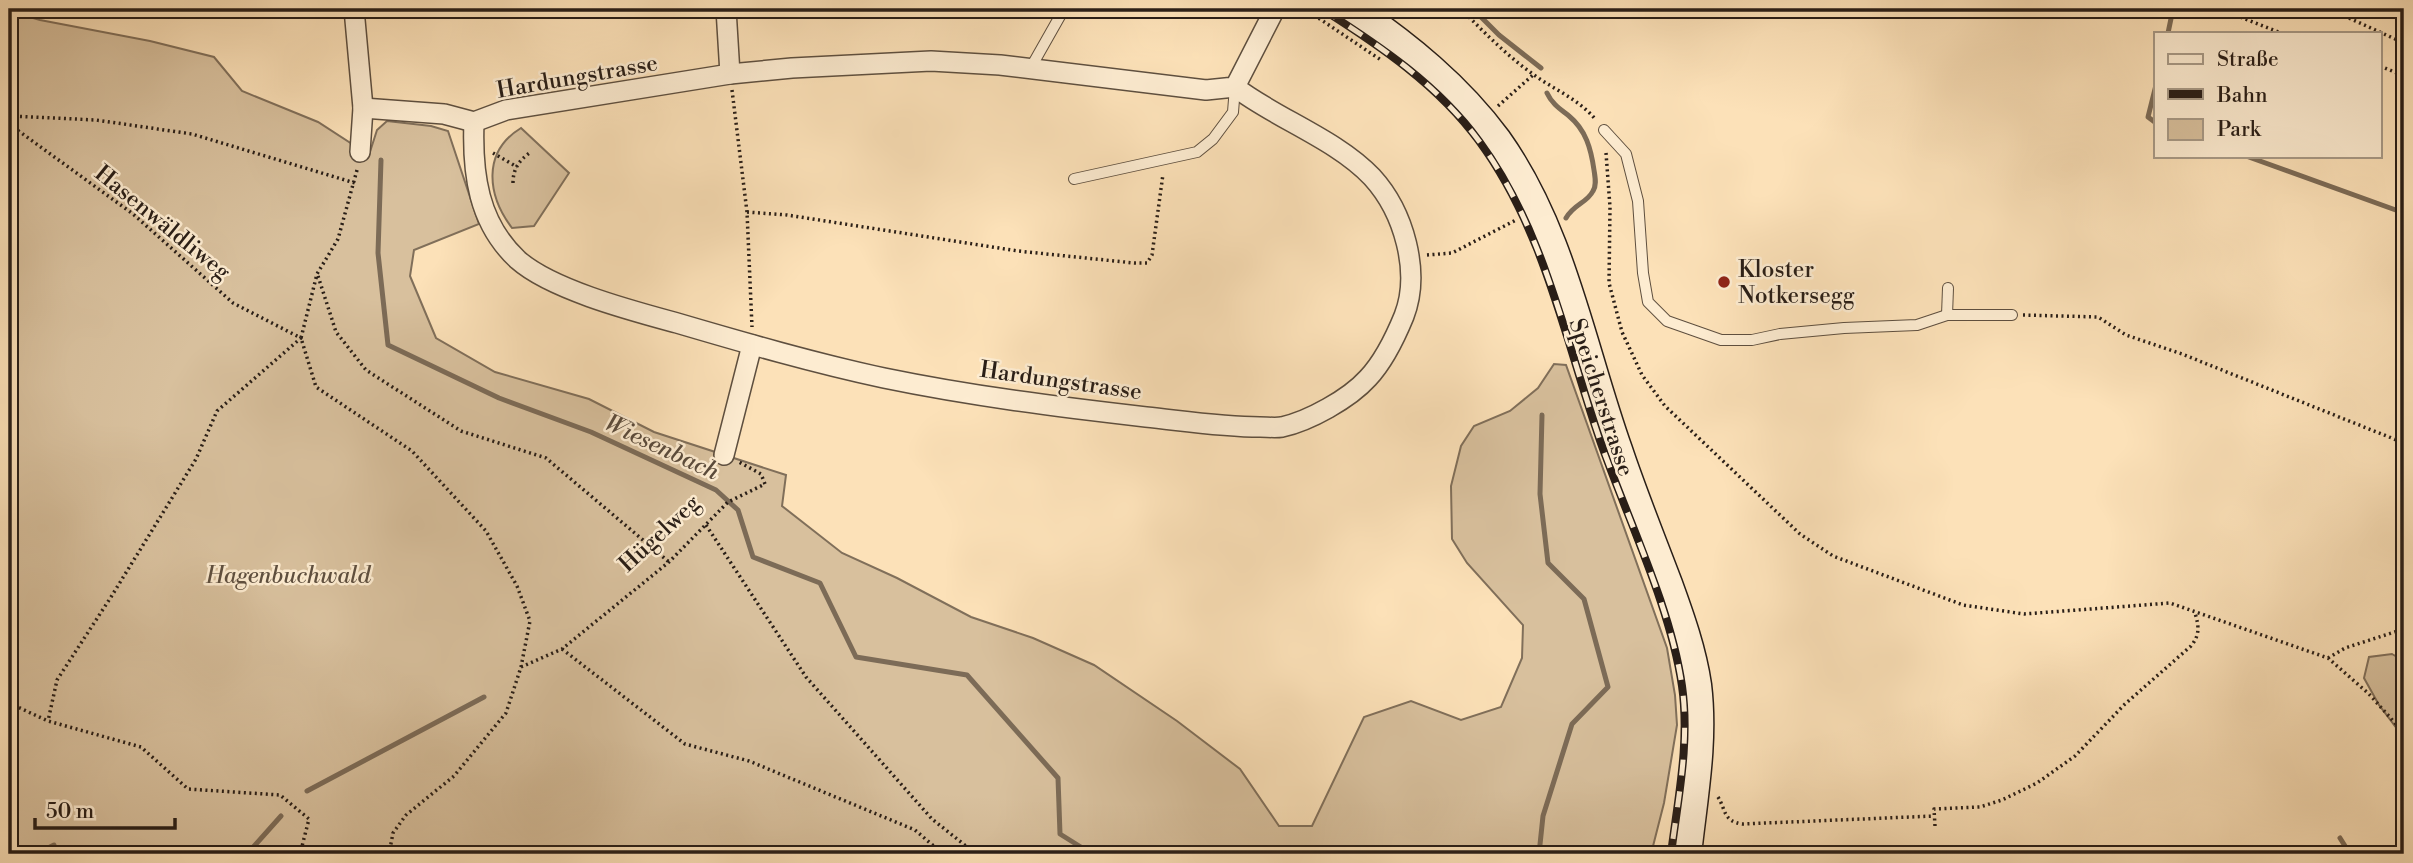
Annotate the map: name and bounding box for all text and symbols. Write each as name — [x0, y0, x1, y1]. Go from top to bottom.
legend — [2154, 32, 2382, 158]
text: Straße — [2217, 47, 2279, 73]
street label: Hardungstrasse — [494, 49, 660, 105]
text: Bahn — [2216, 83, 2268, 109]
text: Park — [2217, 117, 2262, 143]
street label: Hasenwäldliweg — [89, 159, 236, 286]
place label: Kloster Notkersegg — [1738, 256, 1855, 310]
marker: Kloster Notkersegg — [1716, 274, 1732, 290]
street label: Speicherstrasse — [1562, 315, 1640, 480]
street label: Hardungstrasse — [978, 356, 1144, 406]
water label: Wiesenbach — [600, 408, 724, 488]
street label: Hügelweg — [613, 489, 706, 578]
park label: Hagenbuchwald — [205, 562, 371, 590]
scale bar — [35, 786, 175, 830]
text: 50 m — [46, 799, 94, 825]

